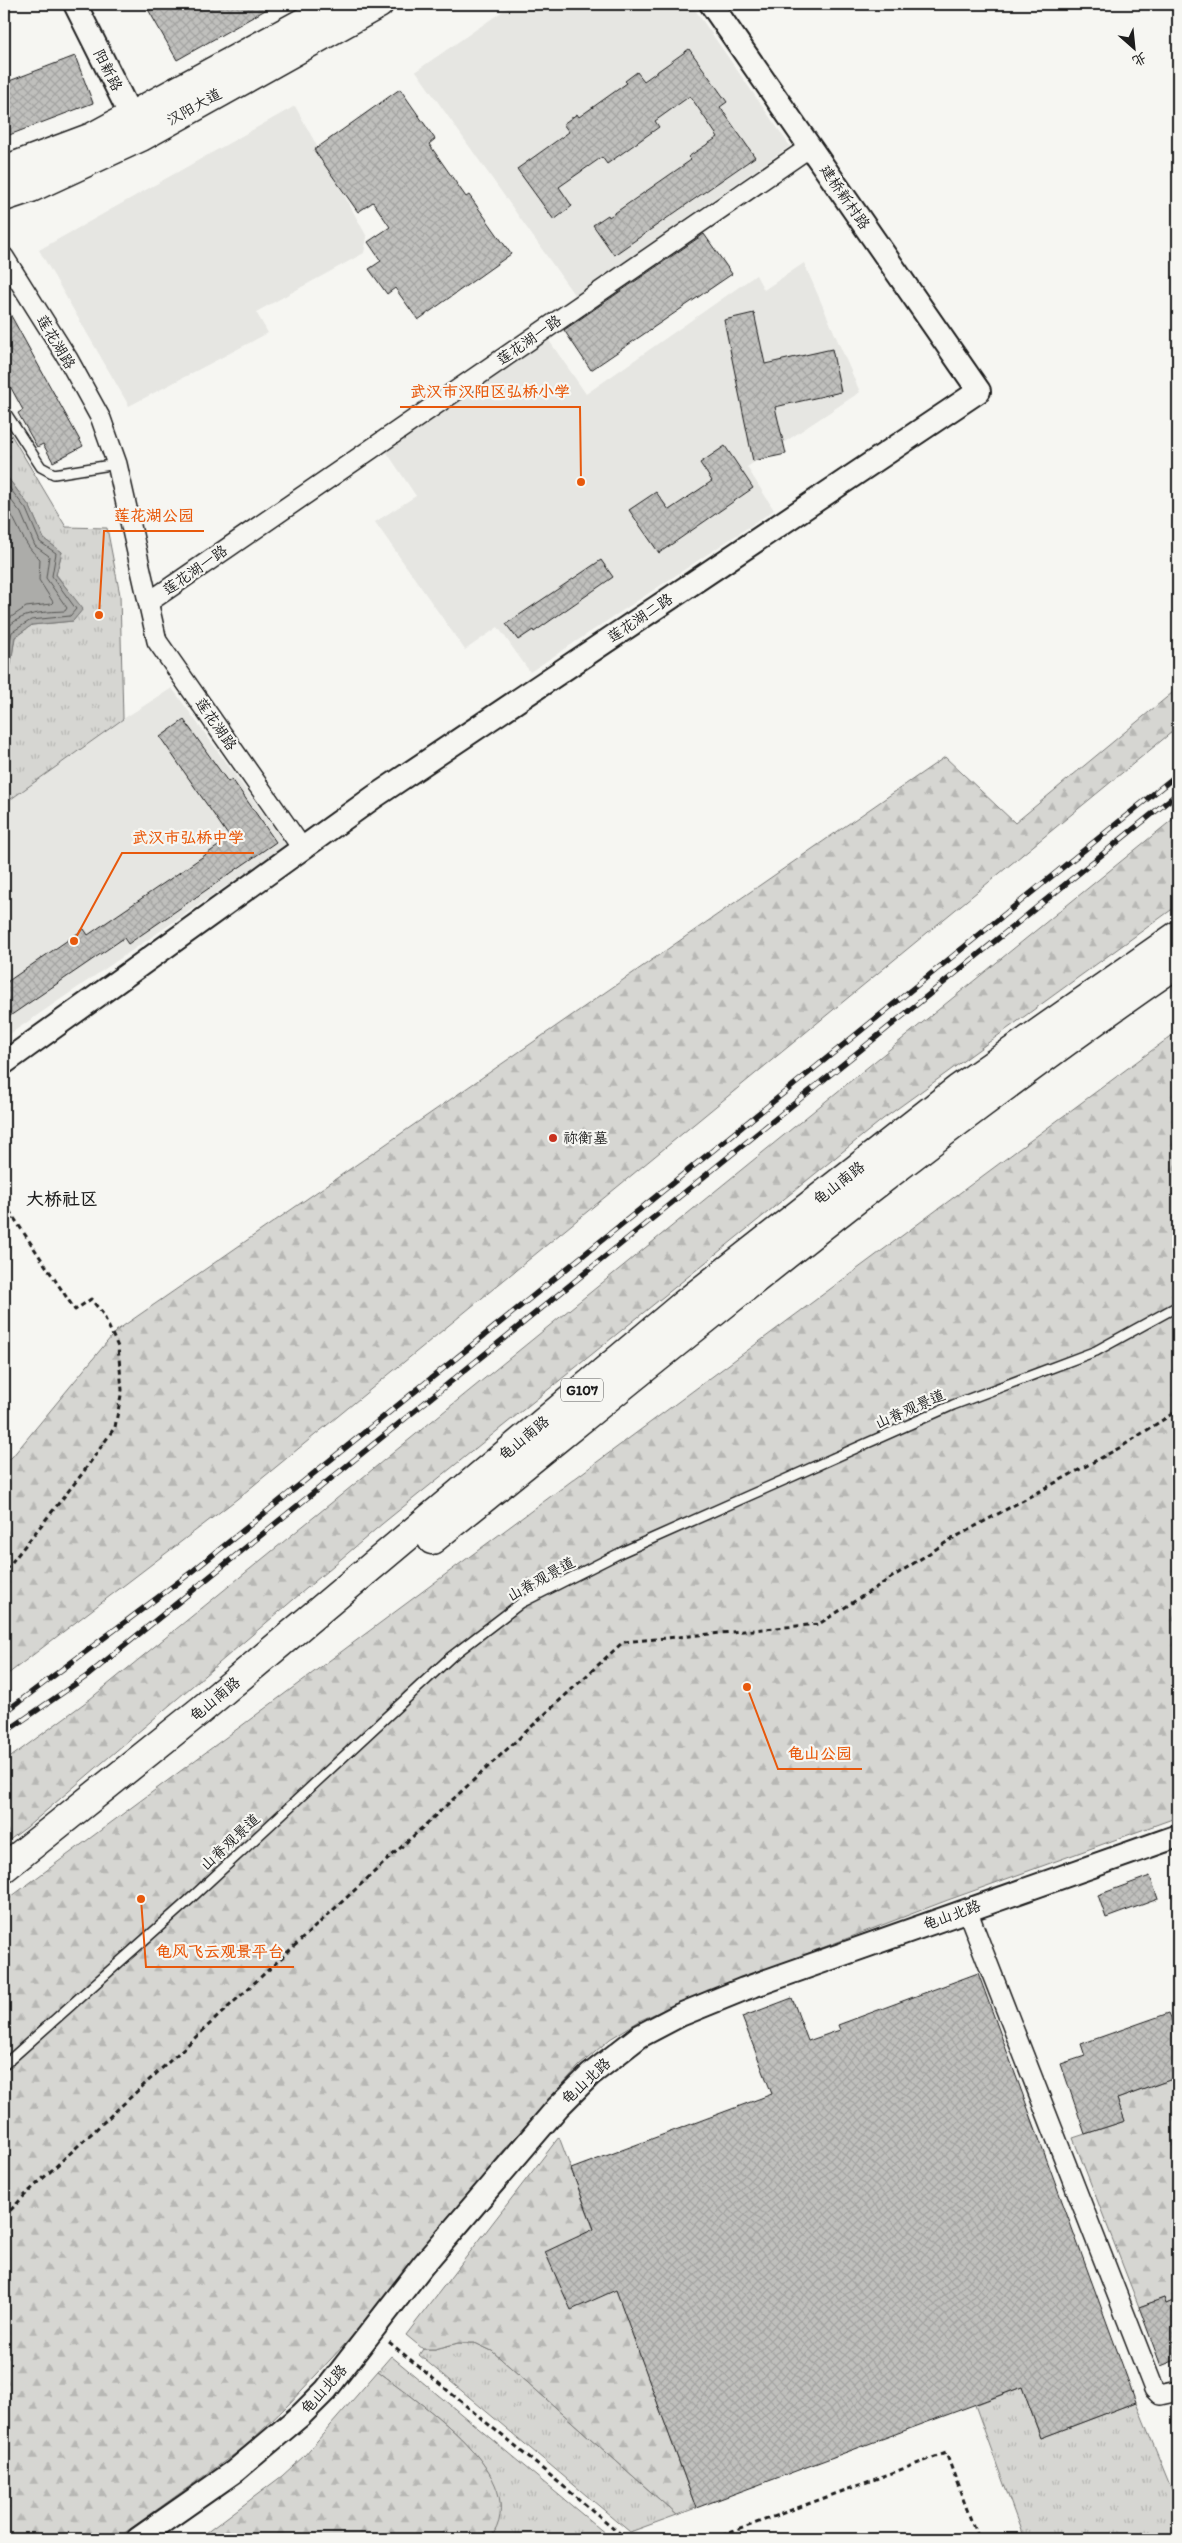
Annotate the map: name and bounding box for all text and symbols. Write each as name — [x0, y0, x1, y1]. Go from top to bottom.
north arrow — [1110, 22, 1160, 72]
street label: 阳新路 — [90, 46, 126, 94]
text: 北 — [1130, 48, 1150, 70]
street label: 汉阳大道 — [163, 85, 225, 129]
street label: 建桥新村路 — [816, 161, 874, 233]
street label: 莲花湖一路 — [493, 311, 565, 369]
street label: 莲花湖路 — [33, 312, 79, 372]
callout: 武汉市汉阳区弘桥小学 — [400, 376, 580, 407]
text: 武汉市汉阳区弘桥小学 — [410, 382, 570, 401]
callout: 莲花湖公园 — [104, 500, 204, 531]
text: 莲花湖公园 — [114, 506, 194, 525]
street label: 莲花湖一路 — [159, 541, 231, 599]
street label: 莲花湖二路 — [604, 590, 676, 646]
street label: 莲花湖路 — [191, 694, 241, 754]
callout: 武汉市弘桥中学 — [122, 822, 254, 853]
text: 武汉市弘桥中学 — [132, 828, 244, 847]
place label: 祢衡墓 — [563, 1129, 608, 1147]
marker: 祢衡墓 — [547, 1132, 559, 1144]
street label: 龟山南路 — [810, 1157, 868, 1209]
district label: 大桥社区 — [26, 1188, 98, 1210]
road number: G107 — [561, 1378, 603, 1402]
street label: 山脊观景道 — [872, 1386, 948, 1432]
street label: 龟山南路 — [495, 1412, 553, 1464]
street label: 山脊观景道 — [504, 1553, 578, 1605]
street label: 龟山南路 — [186, 1673, 244, 1725]
callout: 龟山公园 — [778, 1738, 862, 1769]
text: 龟山公园 — [788, 1744, 852, 1763]
street label: 山脊观景道 — [196, 1810, 264, 1874]
street label: 龟山北路 — [921, 1896, 983, 1934]
callout: 龟风飞云观景平台 — [146, 1936, 294, 1967]
text: 龟风飞云观景平台 — [156, 1942, 284, 1961]
street label: 龟山北路 — [558, 2054, 614, 2108]
street label: 龟山北路 — [297, 2361, 351, 2417]

